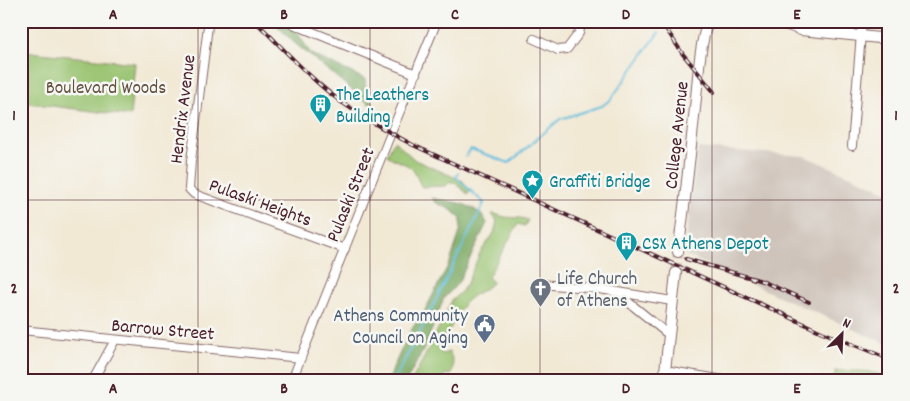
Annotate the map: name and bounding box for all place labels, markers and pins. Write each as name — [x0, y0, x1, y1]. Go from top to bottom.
place label: The Leathers Building — [336, 83, 429, 132]
building icon: The Leathers Building — [308, 92, 332, 123]
place icon: Graffiti Bridge — [521, 168, 545, 199]
place label: Graffiti Bridge — [549, 170, 650, 197]
building icon: CSX Athens Depot — [614, 230, 638, 261]
place label: CSX Athens Depot — [642, 232, 769, 259]
place label: Life Church of Athens — [557, 267, 637, 316]
church icon: Life Church of Athens — [529, 276, 553, 307]
place label: Athens Community Council on Aging — [333, 304, 468, 353]
public building icon: Athens Community Council on Aging — [472, 313, 496, 344]

